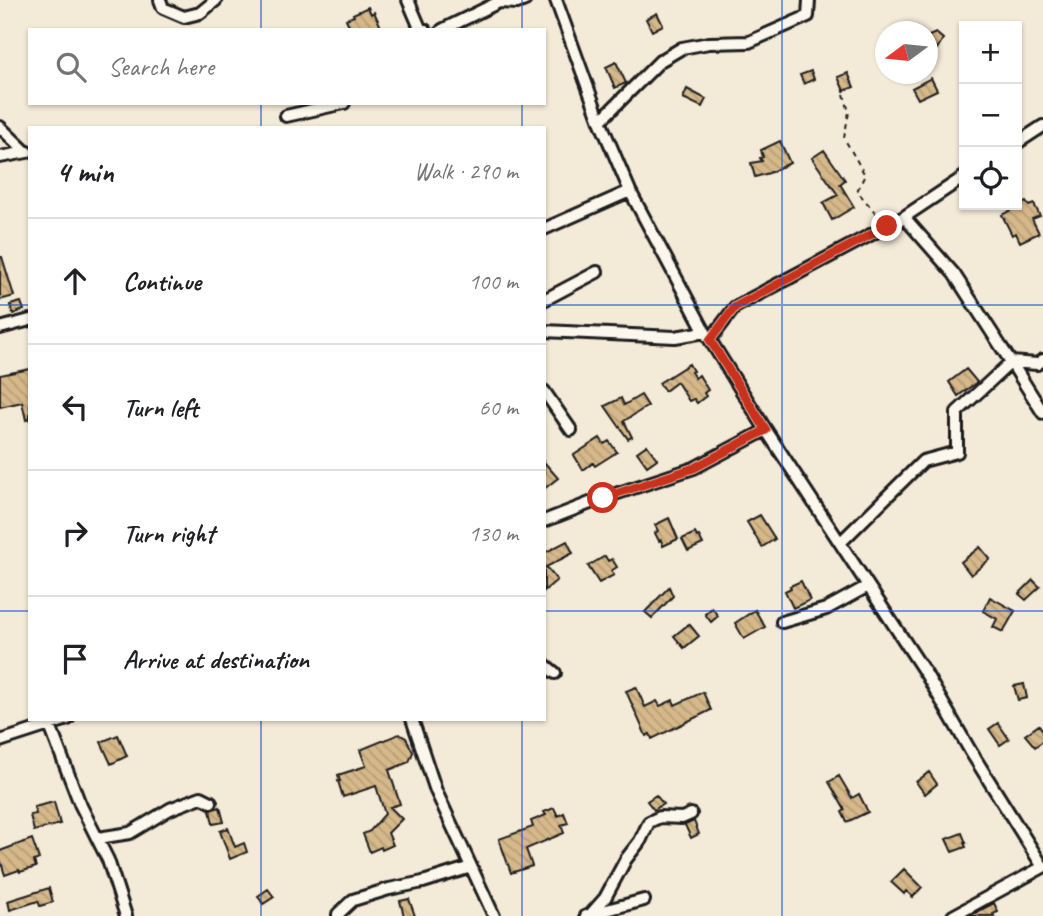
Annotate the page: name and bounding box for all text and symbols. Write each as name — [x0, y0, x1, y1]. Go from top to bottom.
north arrow — [875, 21, 938, 84]
map controls — [959, 21, 1022, 210]
button: + — [959, 21, 1022, 84]
search box — [28, 28, 546, 105]
icon: search — [52, 48, 90, 86]
text: Search here — [108, 50, 214, 83]
button: − — [959, 84, 1022, 147]
button: locate — [959, 147, 1022, 210]
text: 4 min — [56, 153, 113, 191]
text: Walk · 290 m — [414, 157, 518, 186]
route end — [871, 210, 902, 241]
icon: ahead — [56, 262, 94, 300]
text: Continue — [123, 265, 201, 298]
text: 100 m — [469, 267, 518, 296]
icon: left — [56, 388, 94, 426]
text: Turn left — [123, 391, 198, 424]
text: 60 m — [479, 393, 518, 422]
route start — [587, 482, 618, 513]
icon: right — [56, 514, 94, 552]
text: Turn right — [123, 517, 214, 550]
text: 130 m — [469, 519, 518, 548]
icon: arrive — [56, 640, 94, 678]
text: Arrive at destination — [123, 643, 309, 676]

